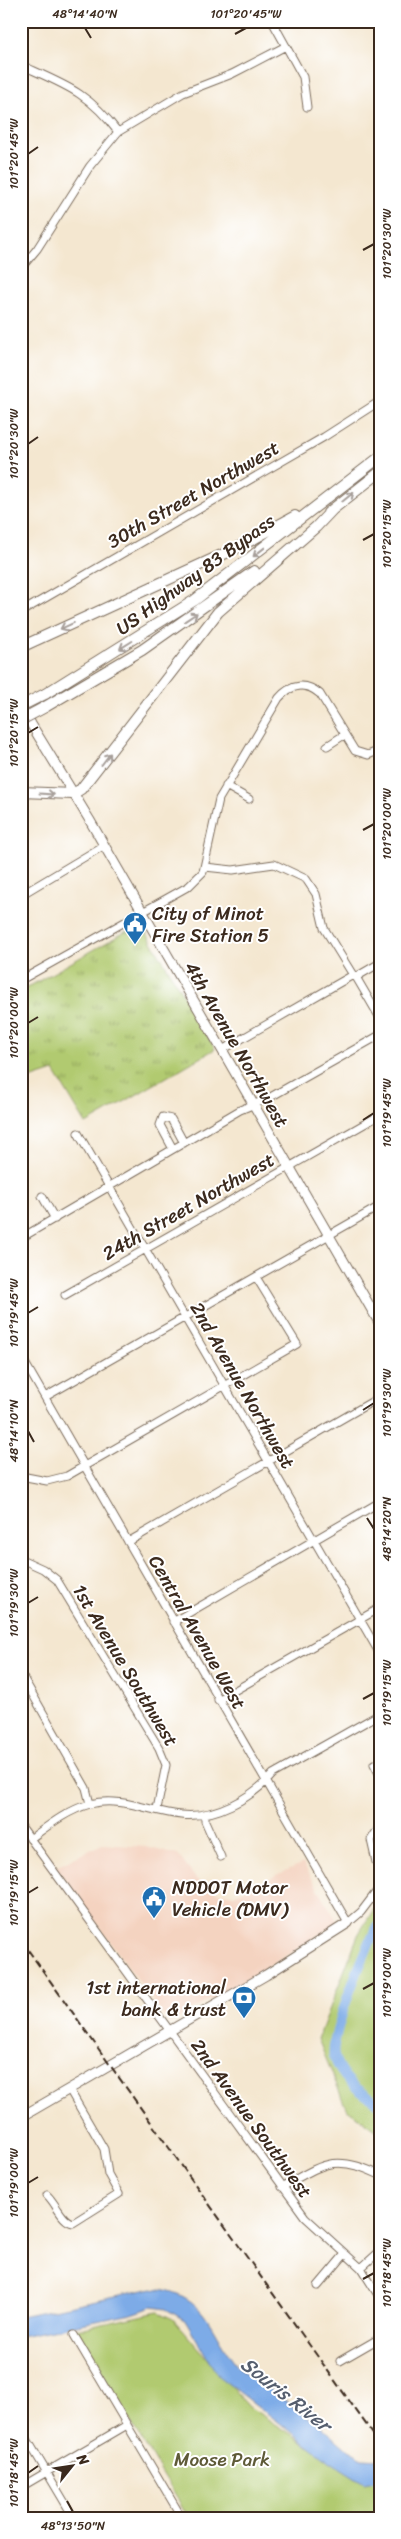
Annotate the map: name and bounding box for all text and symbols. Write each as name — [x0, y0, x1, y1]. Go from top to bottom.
text: 48°14'40"N — [52, 3, 118, 25]
text: 101°20'45"W — [210, 3, 282, 25]
text: 101°20'45"W — [3, 118, 25, 190]
text: 101°20'30"W — [376, 208, 398, 279]
text: 101°20'30"W — [3, 408, 25, 479]
street label: 30th Street Northwest — [101, 432, 286, 557]
one-way arrow — [341, 492, 354, 503]
text: 101°20'15"W — [376, 499, 398, 568]
street label: US Highway 83 Bypass — [108, 505, 282, 644]
one-way arrow — [253, 546, 266, 557]
one-way arrow — [184, 612, 198, 622]
one-way arrow — [60, 621, 75, 631]
one-way arrow — [119, 640, 133, 651]
text: 101°20'15"W — [3, 698, 25, 767]
one-way arrow — [101, 752, 111, 766]
text: 101°20'00"W — [376, 788, 398, 860]
one-way arrow — [39, 789, 55, 799]
place label: City of Minot Fire Station 5 — [152, 897, 270, 952]
public building icon: City of Minot Fire Station 5 — [122, 911, 148, 945]
street label: 4th Avenue Northwest — [175, 955, 298, 1134]
text: 101°20'00"W — [3, 987, 25, 1059]
text: 101°19'45"W — [376, 1078, 398, 1148]
street label: 24th Street Northwest — [96, 1143, 281, 1269]
text: 101°19'45"W — [3, 1278, 25, 1348]
street label: 2nd Avenue Northwest — [181, 1295, 304, 1475]
text: 101°19'30"W — [376, 1368, 398, 1437]
text: 48°14'10"N — [3, 1399, 25, 1463]
text: 48°14'20"N — [376, 1496, 398, 1561]
street label: Central Avenue West — [140, 1548, 255, 1716]
text: 101°19'30"W — [3, 1568, 25, 1637]
street label: 1st Avenue Southwest — [64, 1577, 187, 1753]
text: 101°19'15"W — [376, 1659, 398, 1726]
text: 101°19'15"W — [3, 1859, 25, 1926]
place label: NDDOT Motor Vehicle (DMV) — [172, 1871, 289, 1926]
public building icon: NDDOT Motor Vehicle (DMV) — [141, 1885, 167, 1919]
text: 101°19'00"W — [376, 1948, 398, 2018]
place label: 1st international bank & trust — [86, 1971, 227, 2026]
bank icon: 1st international bank & trust — [231, 1985, 257, 2019]
street label: 2nd Avenue Southwest — [182, 2031, 321, 2205]
text: 101°19'00"W — [3, 2148, 25, 2218]
text: 101°18'45"W — [376, 2238, 398, 2307]
water label: Souris River — [233, 2348, 342, 2443]
text: 101°18'45"W — [3, 2438, 25, 2507]
north arrow — [48, 2442, 98, 2492]
park label: Moose Park — [174, 2443, 270, 2476]
text: N — [69, 2448, 96, 2470]
text: 48°13'50"N — [41, 2515, 106, 2537]

